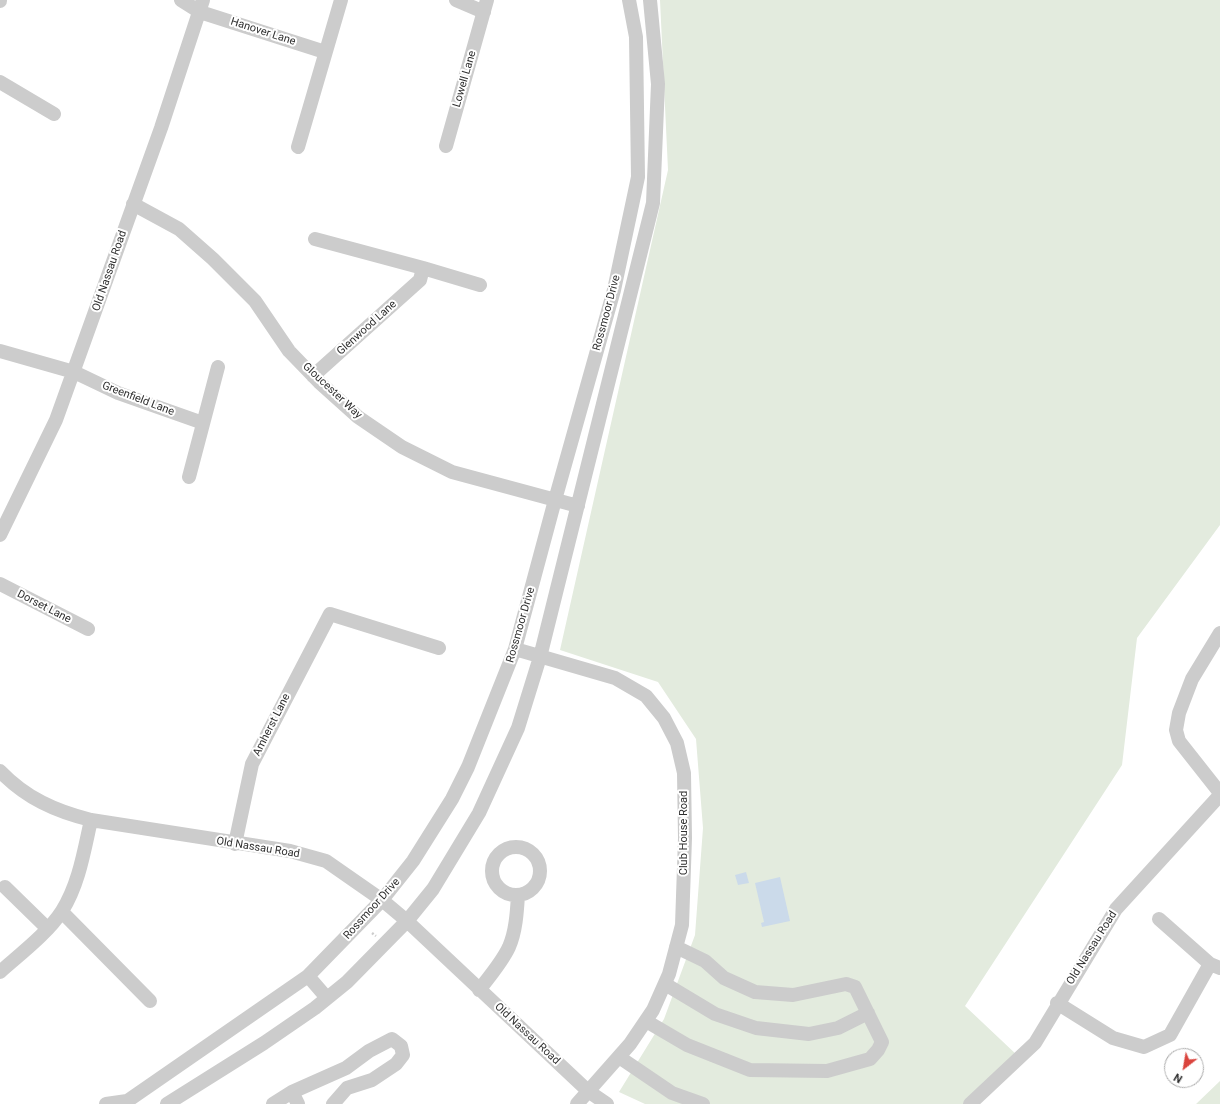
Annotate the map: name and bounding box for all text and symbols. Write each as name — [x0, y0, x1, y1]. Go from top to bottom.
street label: Hanover Lane — [229, 15, 297, 49]
street label: Lowell Lane — [451, 49, 479, 109]
street label: Old Nassau Road — [90, 229, 130, 313]
street label: Rossmoor Drive — [591, 274, 623, 352]
street label: Glenwood Lane — [334, 298, 400, 358]
street label: Gloucester Way — [300, 360, 364, 422]
street label: Greenfield Lane — [100, 379, 176, 419]
street label: Rossmoor Drive — [504, 586, 538, 664]
street label: Dorset Lane — [15, 588, 73, 626]
street label: Amherst Lane — [251, 692, 293, 758]
street label: Club House Road — [677, 791, 691, 875]
street label: Old Nassau Road — [215, 835, 301, 861]
street label: Rossmoor Drive — [341, 876, 403, 942]
street label: Old Nassau Road — [1064, 909, 1120, 987]
street label: Old Nassau Road — [492, 1000, 562, 1068]
north arrow — [1164, 1048, 1204, 1088]
text: N — [1171, 1070, 1185, 1085]

